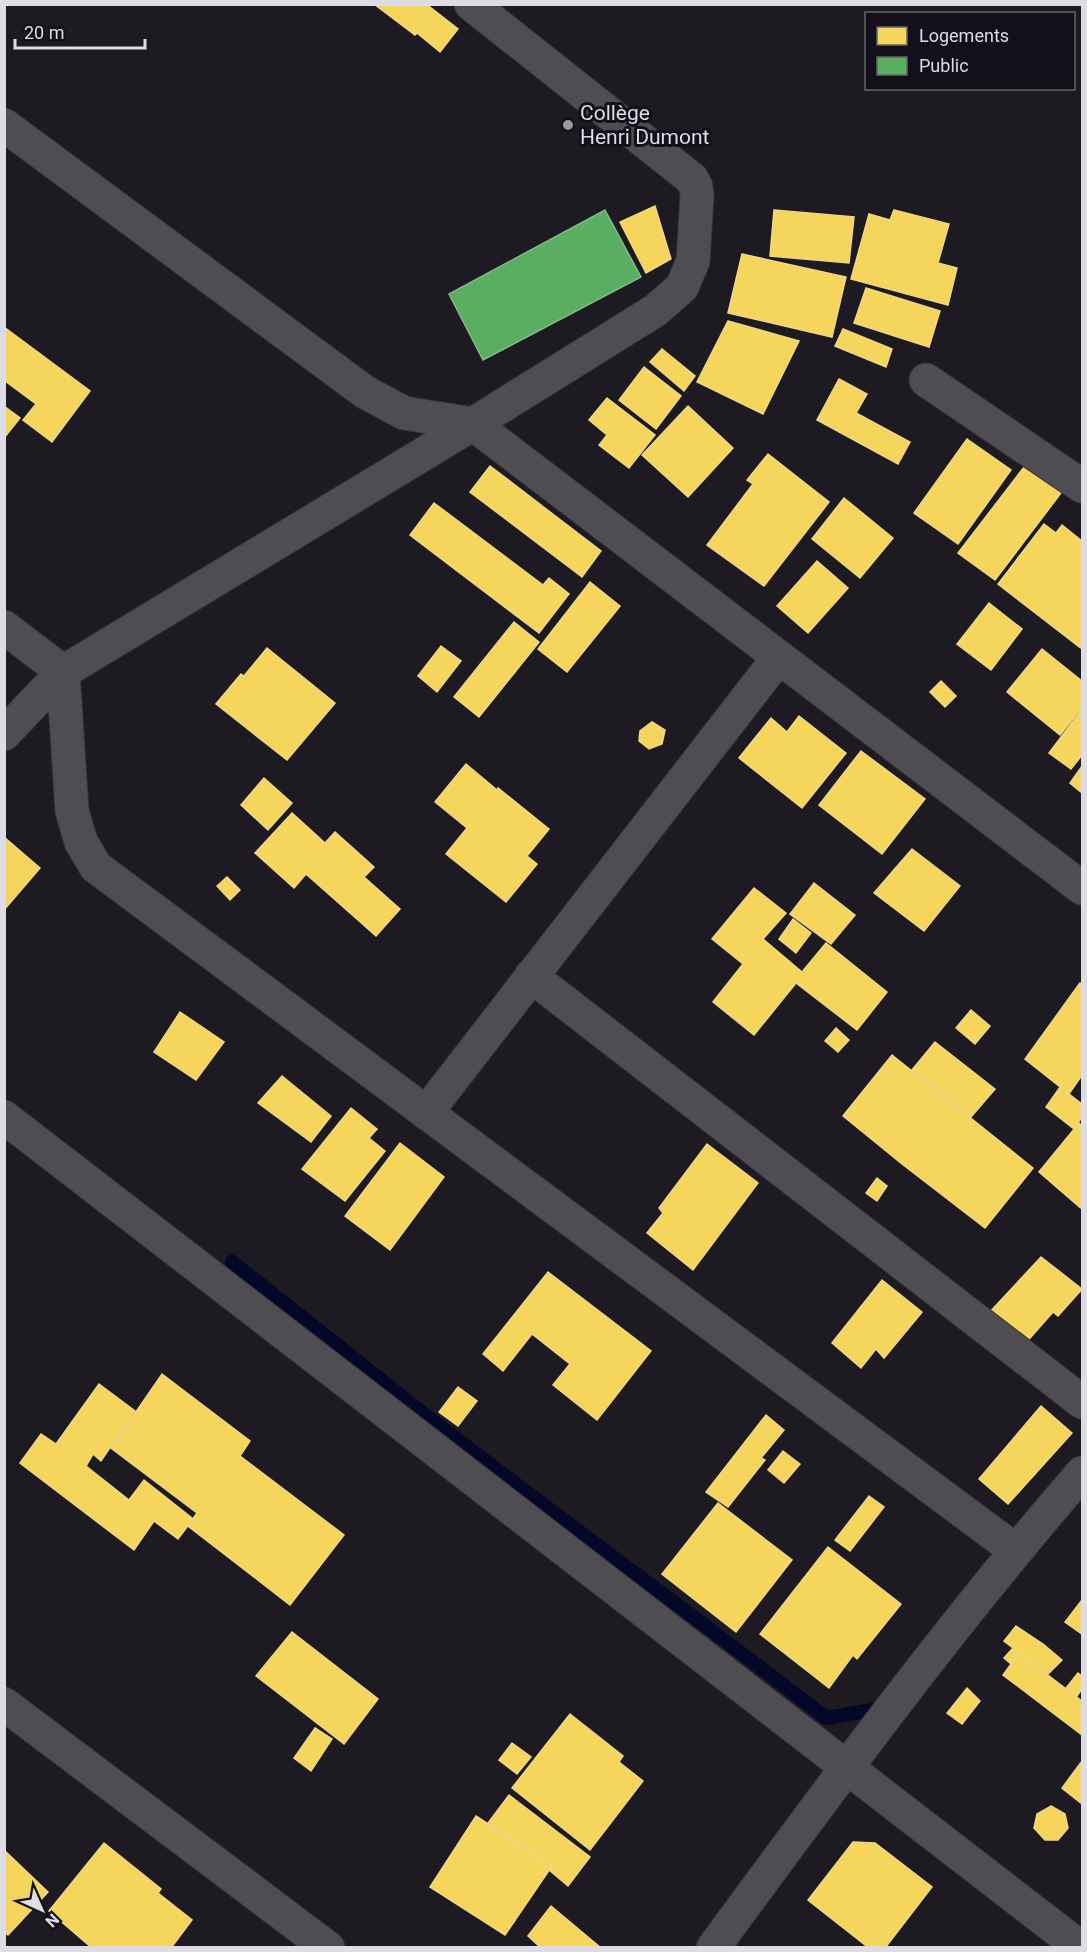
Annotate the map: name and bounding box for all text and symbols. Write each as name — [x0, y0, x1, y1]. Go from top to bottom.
scale bar — [15, 12, 146, 50]
legend — [865, 12, 1075, 90]
text: 20 m — [24, 22, 64, 43]
text: Logements — [919, 25, 1009, 46]
text: Public — [919, 55, 969, 76]
place label: Collège Henri Dumont — [580, 101, 709, 149]
marker: Collège Henri Dumont — [561, 118, 575, 132]
north arrow — [12, 1880, 72, 1940]
text: N — [42, 1910, 63, 1931]

